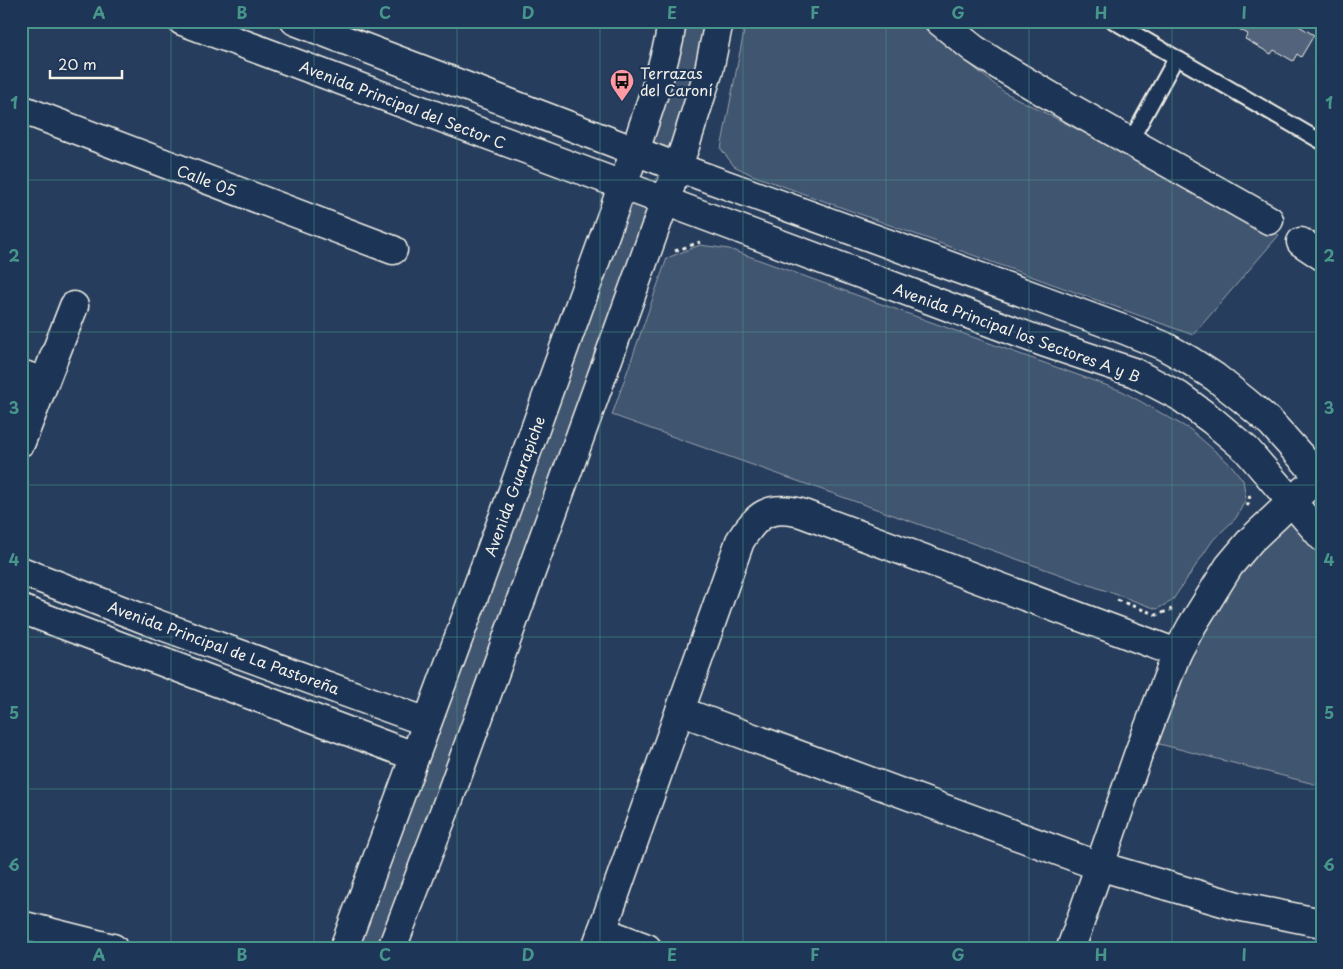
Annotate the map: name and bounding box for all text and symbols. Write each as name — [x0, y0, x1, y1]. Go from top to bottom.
text: A — [93, 0, 106, 24]
text: B — [237, 0, 248, 24]
text: C — [379, 0, 391, 24]
text: D — [522, 0, 534, 24]
text: E — [667, 0, 677, 24]
text: F — [810, 0, 820, 24]
text: G — [951, 0, 965, 24]
text: H — [1095, 0, 1107, 24]
text: I — [1241, 0, 1247, 24]
scale bar — [50, 48, 122, 80]
text: 20 m — [58, 52, 97, 75]
street label: Avenida Principal del Sector C — [296, 54, 510, 154]
place label: Terrazas del Caroní — [640, 61, 713, 101]
bus stop icon: Terrazas del Caroní — [609, 68, 635, 102]
text: 1 — [10, 90, 18, 114]
text: 1 — [1325, 90, 1333, 114]
street label: Calle 05 — [174, 158, 240, 202]
text: 2 — [8, 243, 20, 267]
text: 2 — [1323, 243, 1335, 267]
street label: Avenida Principal los Sectores A y B — [891, 277, 1143, 387]
text: 3 — [9, 395, 19, 419]
text: 3 — [1324, 395, 1334, 419]
street label: Avenida Guarapiche — [478, 413, 550, 559]
text: 4 — [9, 547, 20, 571]
text: 4 — [1324, 547, 1335, 571]
street label: Avenida Principal de La Pastoreña — [105, 594, 344, 700]
text: 5 — [9, 700, 19, 724]
text: 5 — [1324, 700, 1334, 724]
text: 6 — [8, 852, 20, 876]
text: 6 — [1323, 852, 1335, 876]
text: A — [93, 942, 106, 966]
text: B — [237, 942, 248, 966]
text: C — [379, 942, 391, 966]
text: D — [522, 942, 534, 966]
text: E — [667, 942, 677, 966]
text: F — [810, 942, 820, 966]
text: G — [951, 942, 965, 966]
text: H — [1095, 942, 1107, 966]
text: I — [1241, 942, 1247, 966]

